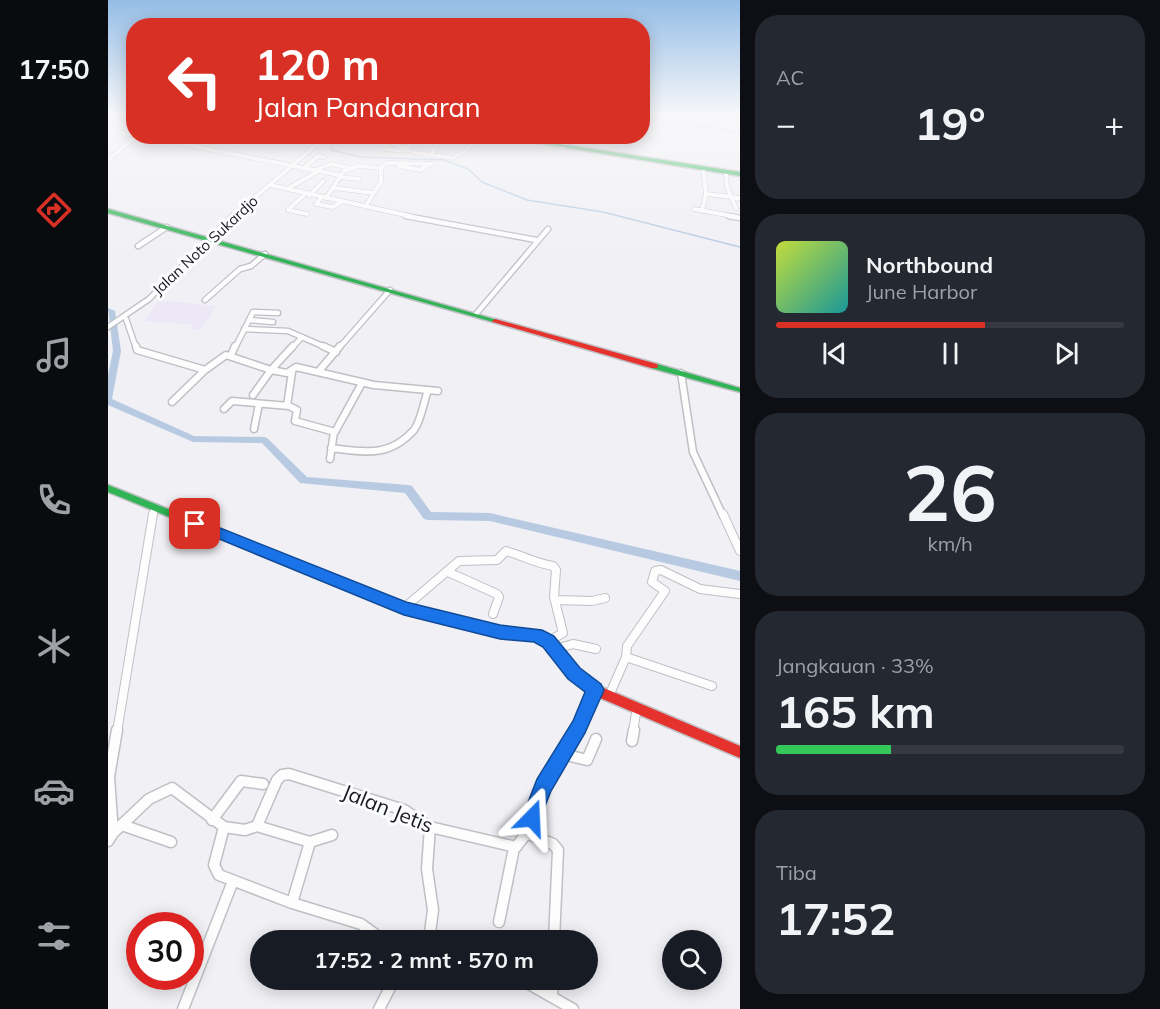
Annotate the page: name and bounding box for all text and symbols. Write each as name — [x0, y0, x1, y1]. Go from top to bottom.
text: 120 m — [255, 38, 380, 91]
icon: left — [156, 42, 234, 120]
text: 17:50 — [18, 52, 90, 86]
text: AC — [776, 65, 804, 90]
text: Jalan Pandanaran — [255, 90, 481, 124]
text: 19° — [914, 95, 986, 151]
text: − — [776, 103, 796, 144]
text: + — [1104, 103, 1124, 144]
icon: directions — [33, 189, 75, 231]
street label: Jalan Noto Sukardjo — [148, 191, 262, 299]
text: Northbound — [866, 251, 993, 279]
text: June Harbor — [866, 279, 977, 304]
icon: music — [33, 334, 75, 376]
icon: previous — [818, 337, 851, 370]
icon: pause — [934, 337, 967, 370]
icon: next — [1050, 337, 1083, 370]
text: 26 — [903, 443, 997, 541]
icon: phone — [33, 479, 75, 521]
pin — [169, 498, 220, 549]
icon: arrive — [178, 507, 211, 540]
text: km/h — [927, 531, 973, 556]
icon: climate — [33, 625, 75, 667]
text: Jangkauan · 33% — [776, 653, 934, 678]
text: 165 km — [776, 683, 935, 739]
icon: car — [33, 770, 75, 812]
street label: Jalan Jetis — [339, 778, 437, 838]
position arrow — [500, 786, 564, 850]
text: Tiba — [776, 860, 817, 885]
text: 17:52 — [776, 890, 895, 946]
speed limit sign: 30 — [126, 912, 204, 990]
icon: filters — [33, 915, 75, 957]
map controls — [662, 930, 722, 990]
button: search — [662, 930, 722, 990]
text: 17:52 · 2 mnt · 570 m — [314, 946, 534, 974]

